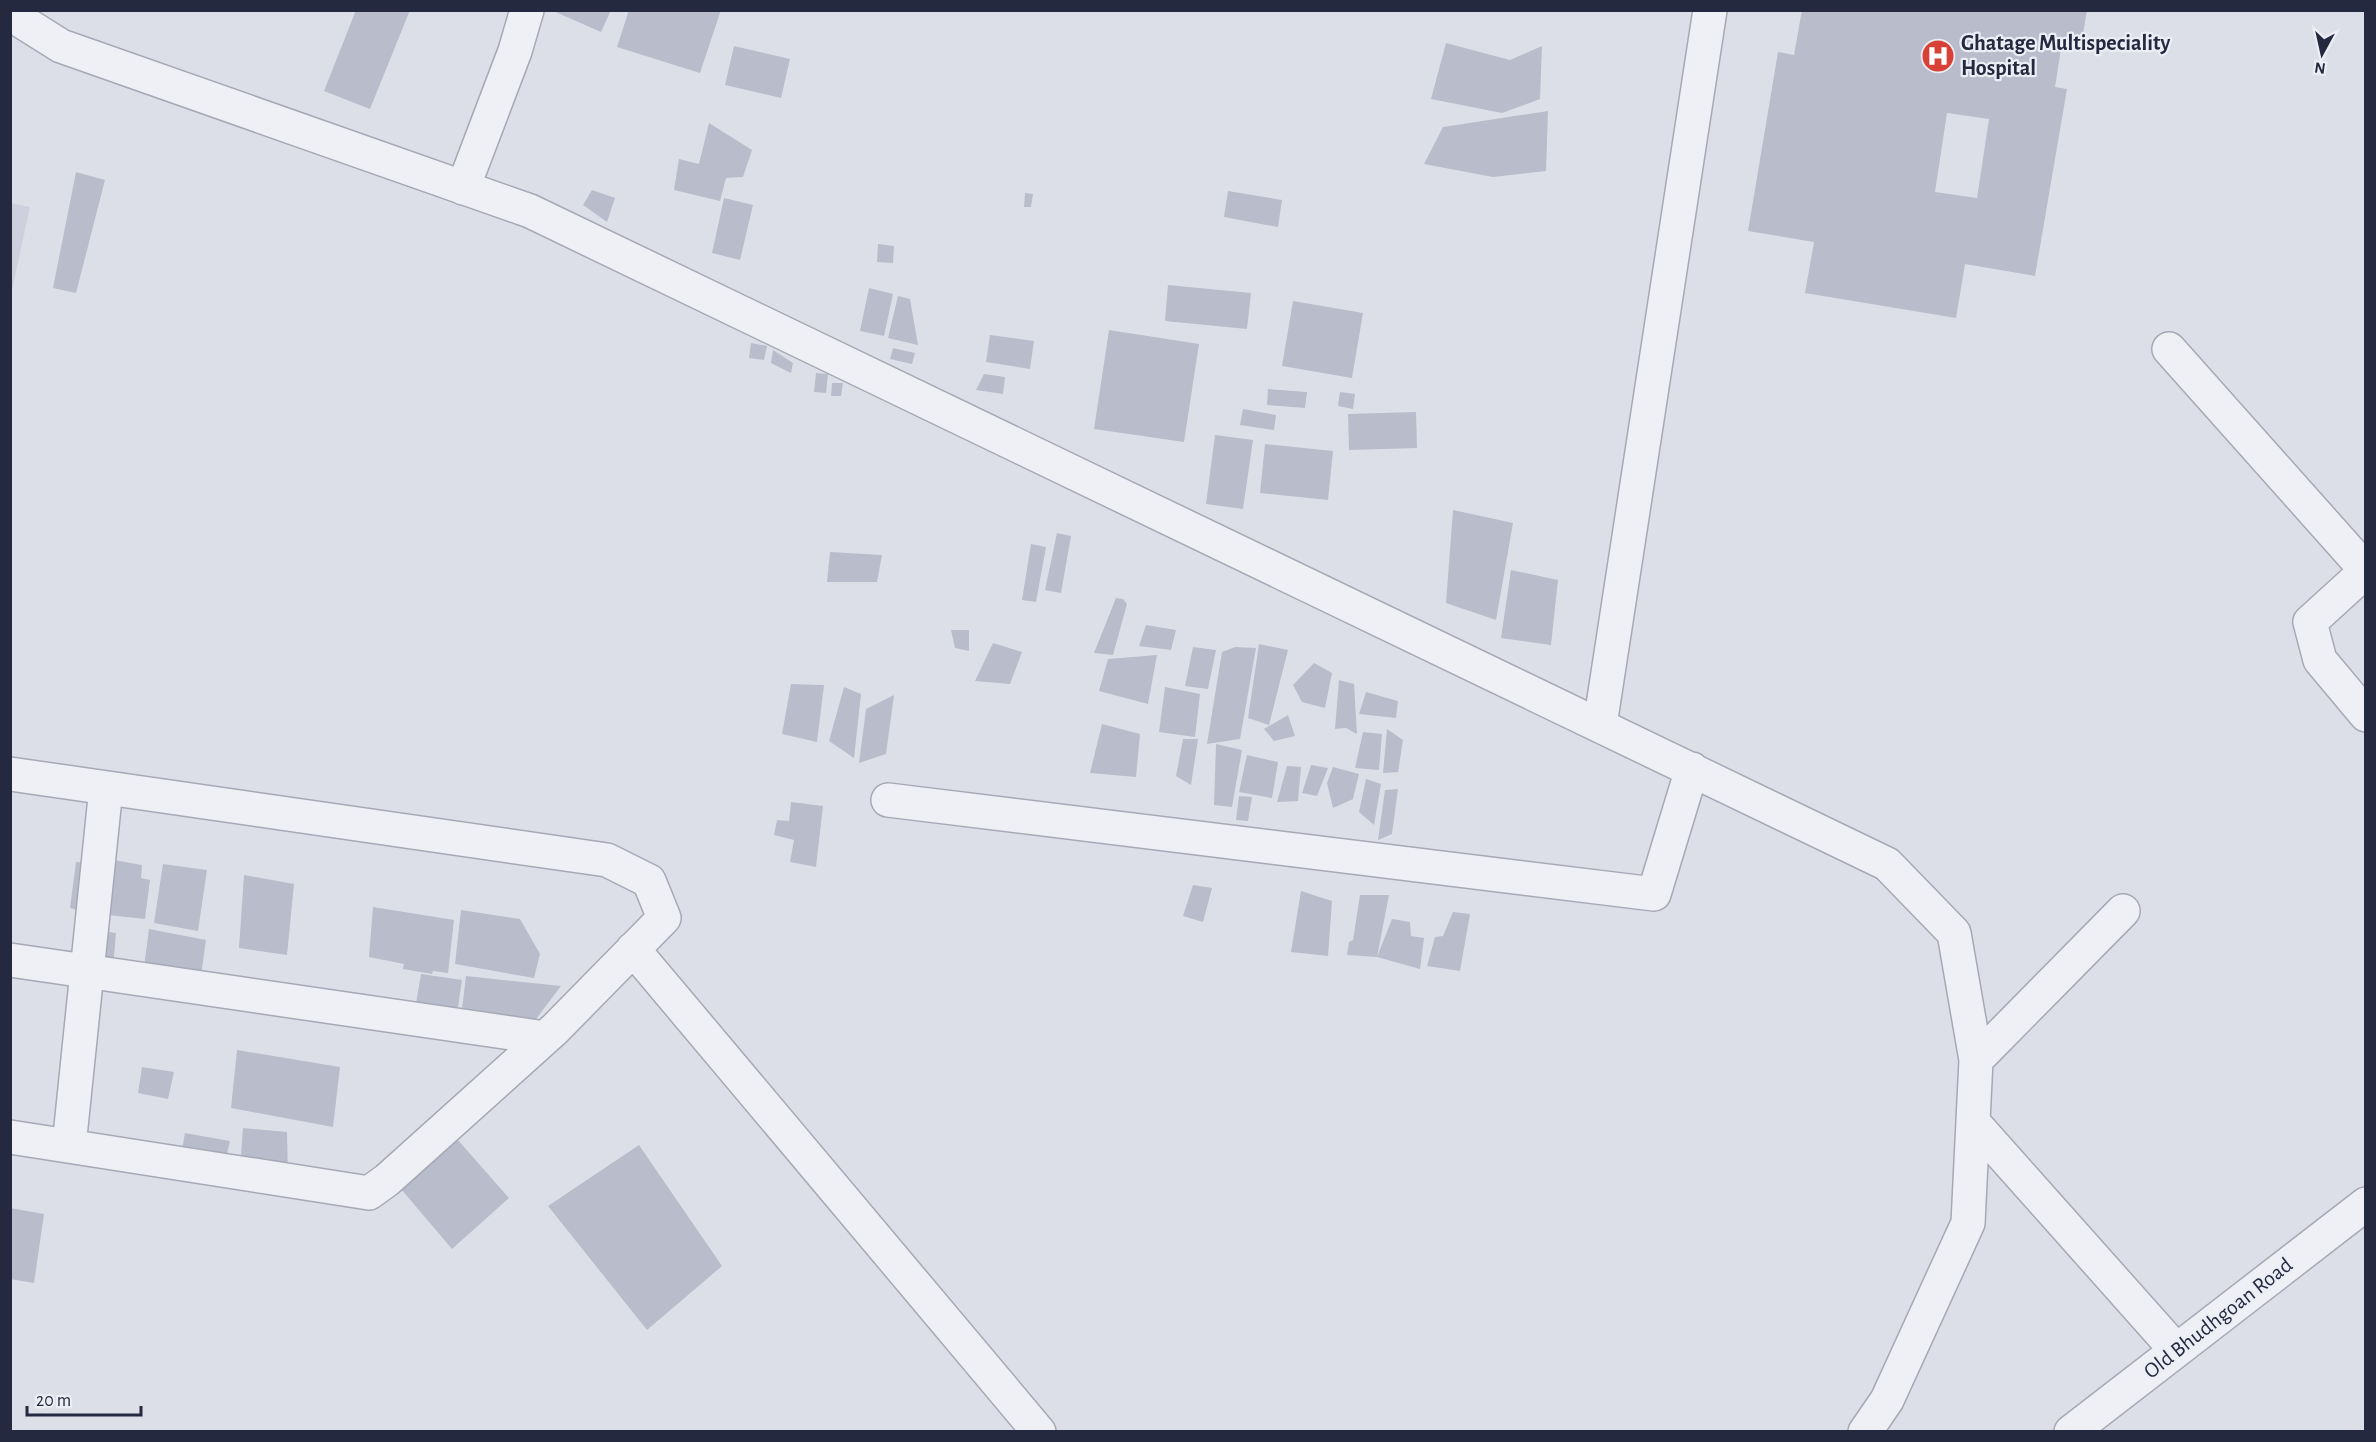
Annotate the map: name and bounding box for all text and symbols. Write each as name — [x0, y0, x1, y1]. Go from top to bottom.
north arrow — [2292, 24, 2352, 84]
place label: Ghatage Multispeciality Hospital — [1961, 32, 2170, 79]
hospital icon: Ghatage Multispeciality Hospital — [1920, 38, 1956, 74]
text: N — [2313, 59, 2327, 77]
street label: Old Bhudhgoan Road — [2140, 1253, 2296, 1383]
scale bar — [27, 1379, 141, 1417]
text: 20 m — [36, 1392, 71, 1410]

